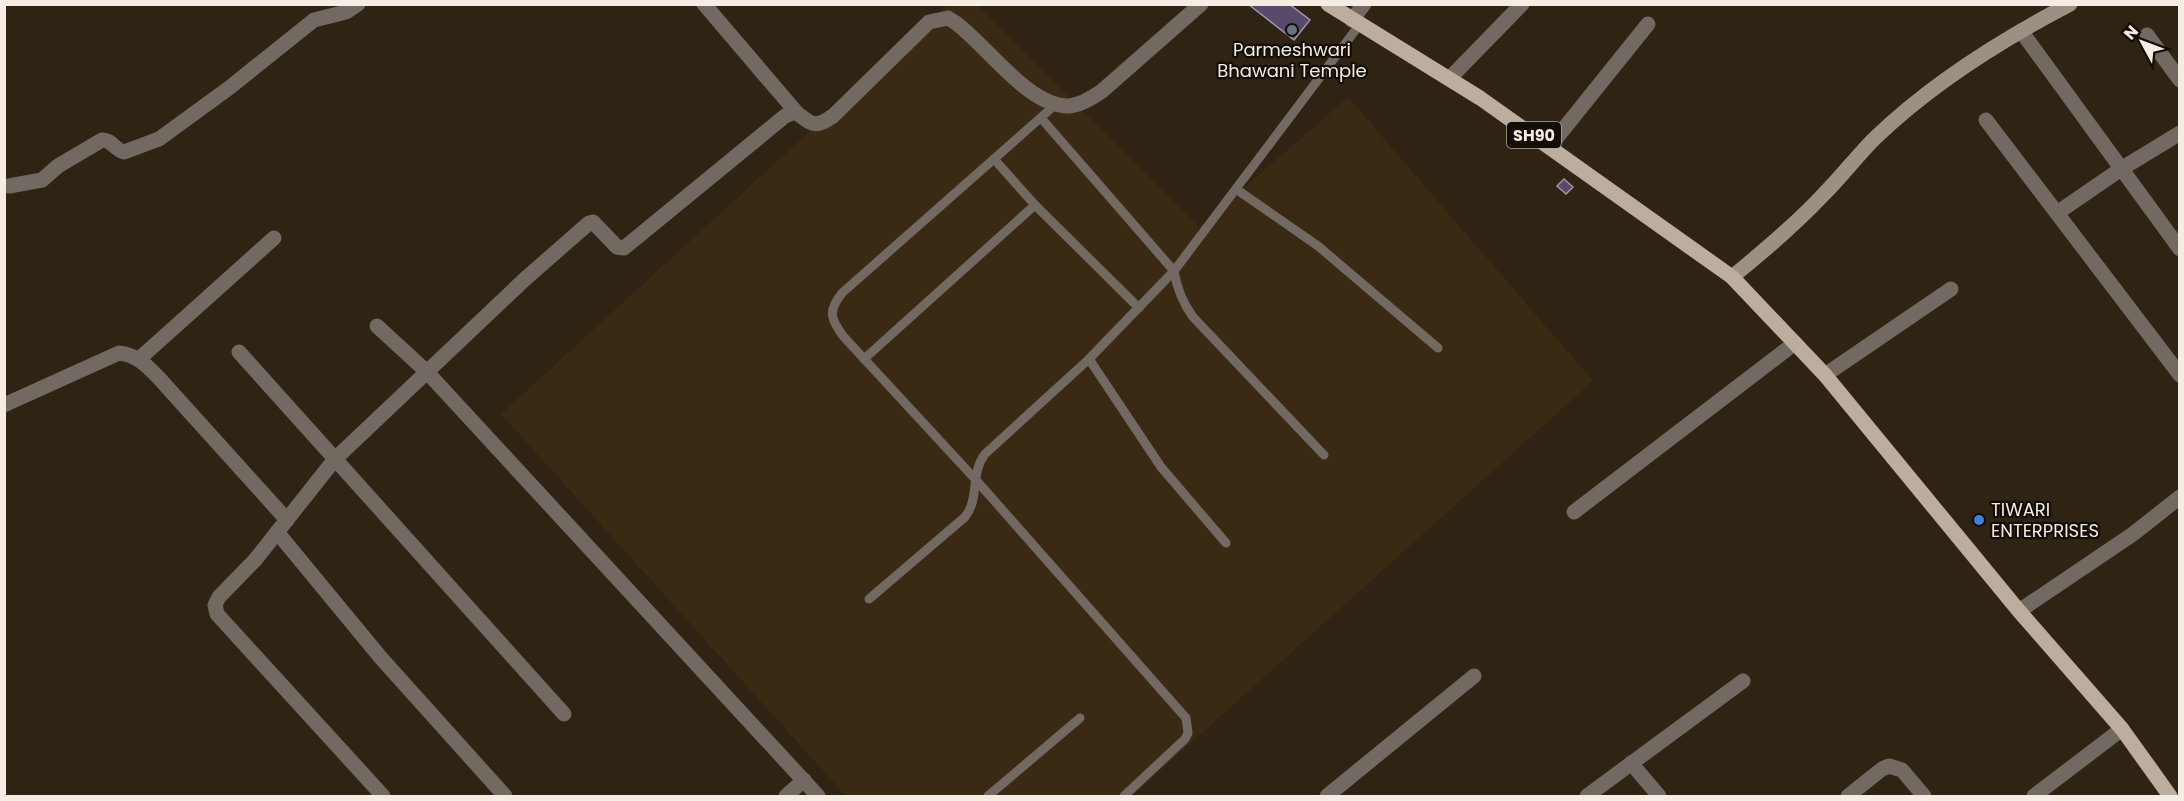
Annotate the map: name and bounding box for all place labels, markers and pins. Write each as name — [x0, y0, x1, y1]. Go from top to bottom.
marker: Parmeshwari Bhawani Temple — [1285, 23, 1299, 37]
place label: Parmeshwari Bhawani Temple — [1217, 37, 1367, 83]
place label: TIWARI ENTERPRISES — [1991, 497, 2099, 543]
marker: TIWARI ENTERPRISES — [1972, 513, 1986, 527]

